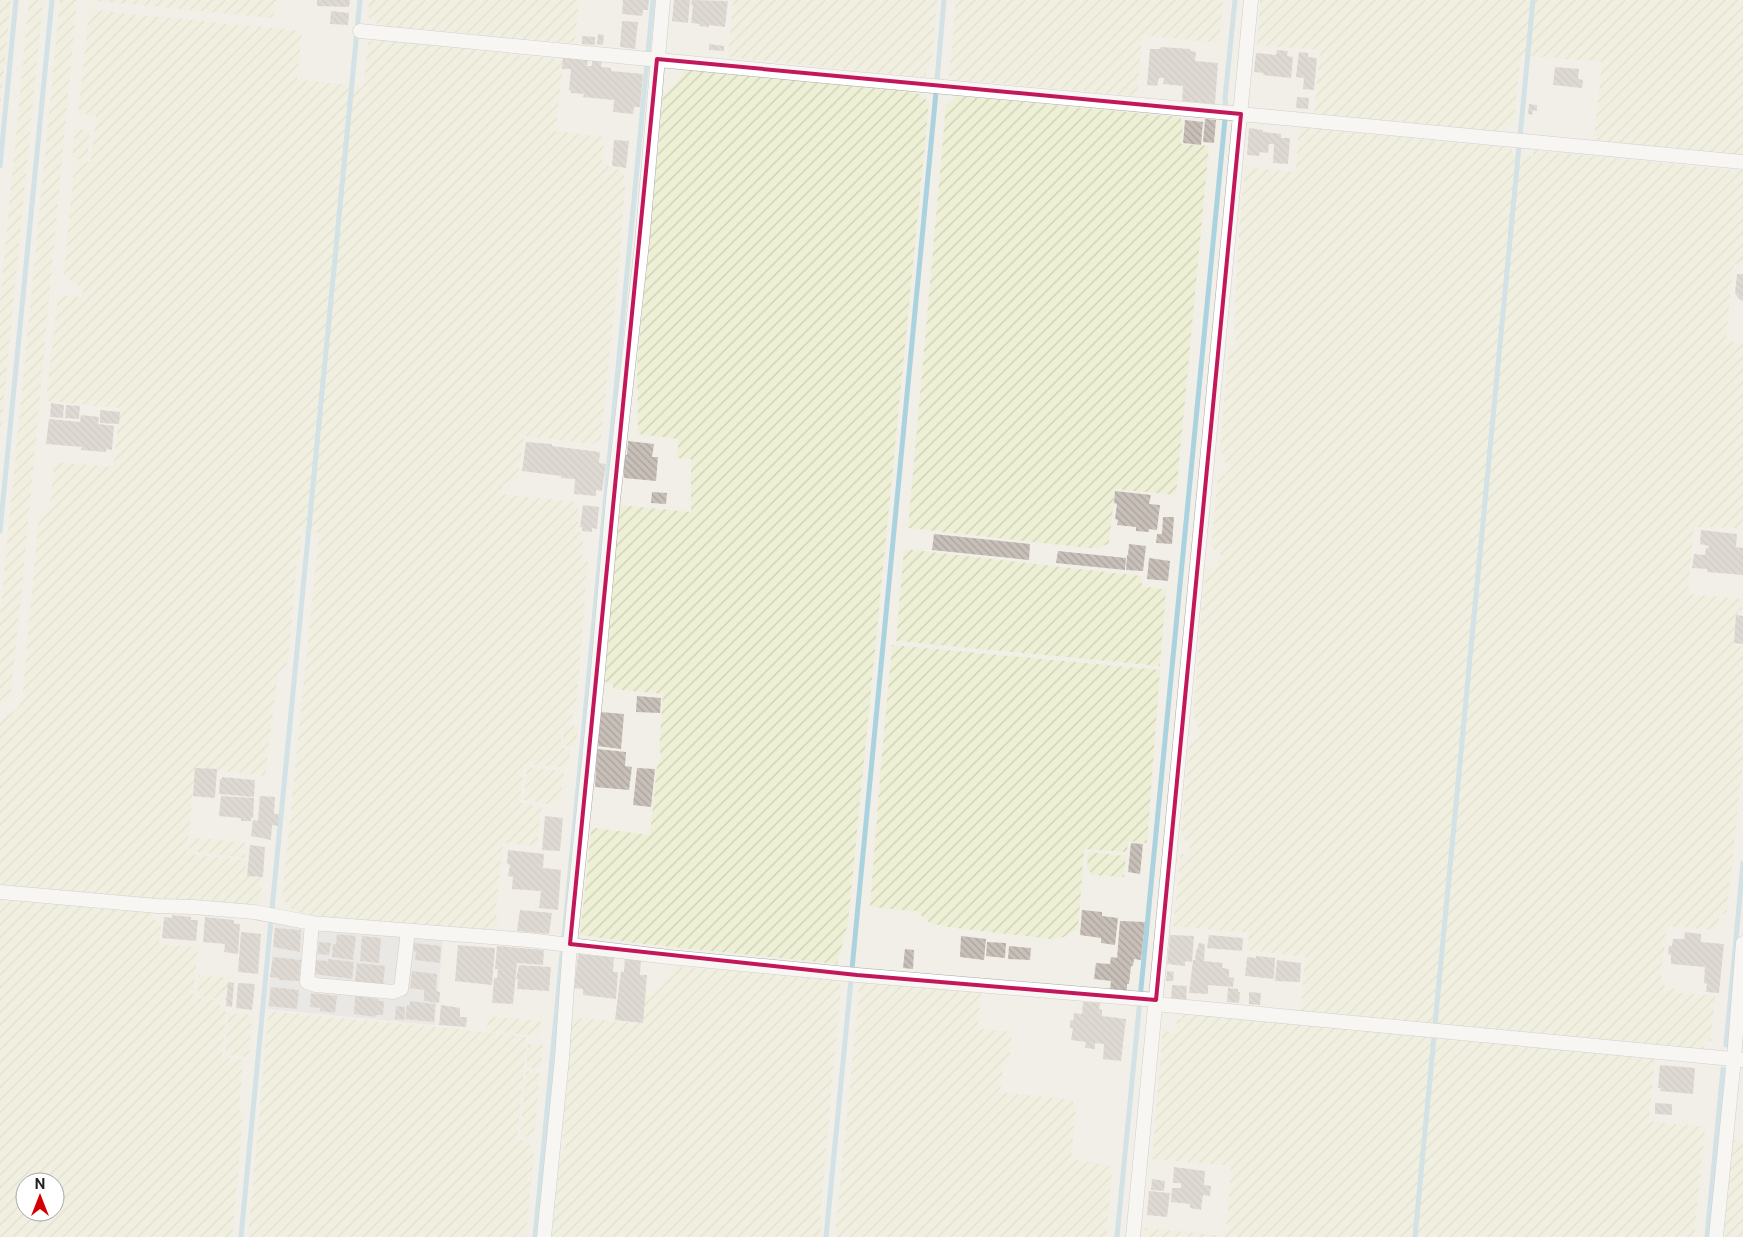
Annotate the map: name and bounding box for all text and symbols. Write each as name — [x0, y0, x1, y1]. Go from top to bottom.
north arrow — [15, 1172, 65, 1222]
text: N — [35, 1176, 45, 1192]

